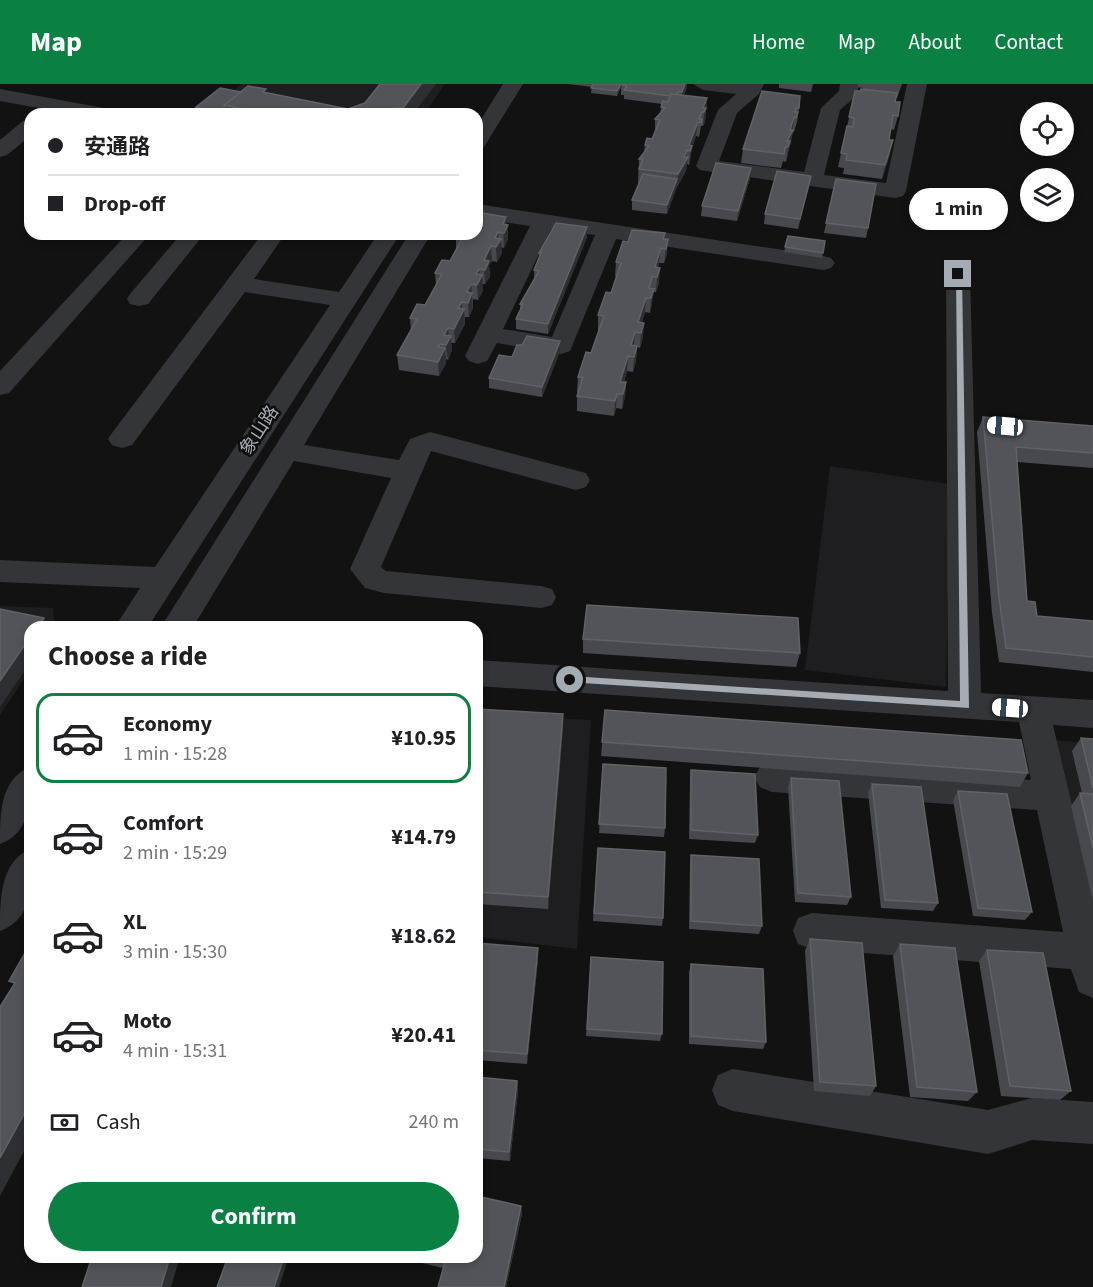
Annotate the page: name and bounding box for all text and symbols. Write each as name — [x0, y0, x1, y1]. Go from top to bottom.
text: Map — [30, 22, 82, 62]
text: Home — [752, 27, 805, 57]
text: Map — [838, 27, 876, 57]
text: About — [909, 27, 961, 57]
text: Contact — [994, 27, 1063, 57]
map controls — [1020, 102, 1074, 222]
button: locate — [1020, 102, 1074, 156]
text: 安通路 — [84, 131, 150, 163]
button: layers — [1020, 168, 1074, 222]
callout: 1 min — [908, 187, 1008, 229]
text: Drop-off — [84, 188, 165, 220]
text: 1 min — [934, 195, 983, 223]
route end — [944, 260, 971, 287]
street label: 象山路 — [234, 401, 285, 460]
car — [986, 415, 1024, 437]
text: Choose a ride — [48, 637, 208, 676]
route start — [556, 666, 583, 693]
car — [991, 698, 1029, 718]
text: Economy — [123, 708, 212, 740]
icon: car — [51, 711, 105, 765]
text: ¥10.95 — [391, 722, 456, 754]
text: 1 min · 15:28 — [123, 740, 227, 768]
text: Comfort — [123, 807, 204, 839]
icon: car — [51, 810, 105, 864]
text: ¥14.79 — [391, 821, 456, 853]
text: 2 min · 15:29 — [123, 839, 227, 867]
text: XL — [123, 906, 147, 938]
icon: car — [51, 909, 105, 963]
text: ¥18.62 — [391, 920, 456, 952]
text: 3 min · 15:30 — [123, 938, 227, 966]
text: Moto — [123, 1005, 172, 1037]
icon: car — [51, 1008, 105, 1062]
text: ¥20.41 — [391, 1019, 456, 1051]
text: 4 min · 15:31 — [123, 1037, 227, 1065]
icon: cash — [48, 1106, 81, 1139]
text: Cash — [96, 1106, 141, 1138]
text: 240 m — [409, 1108, 459, 1136]
button: Confirm — [48, 1182, 459, 1251]

